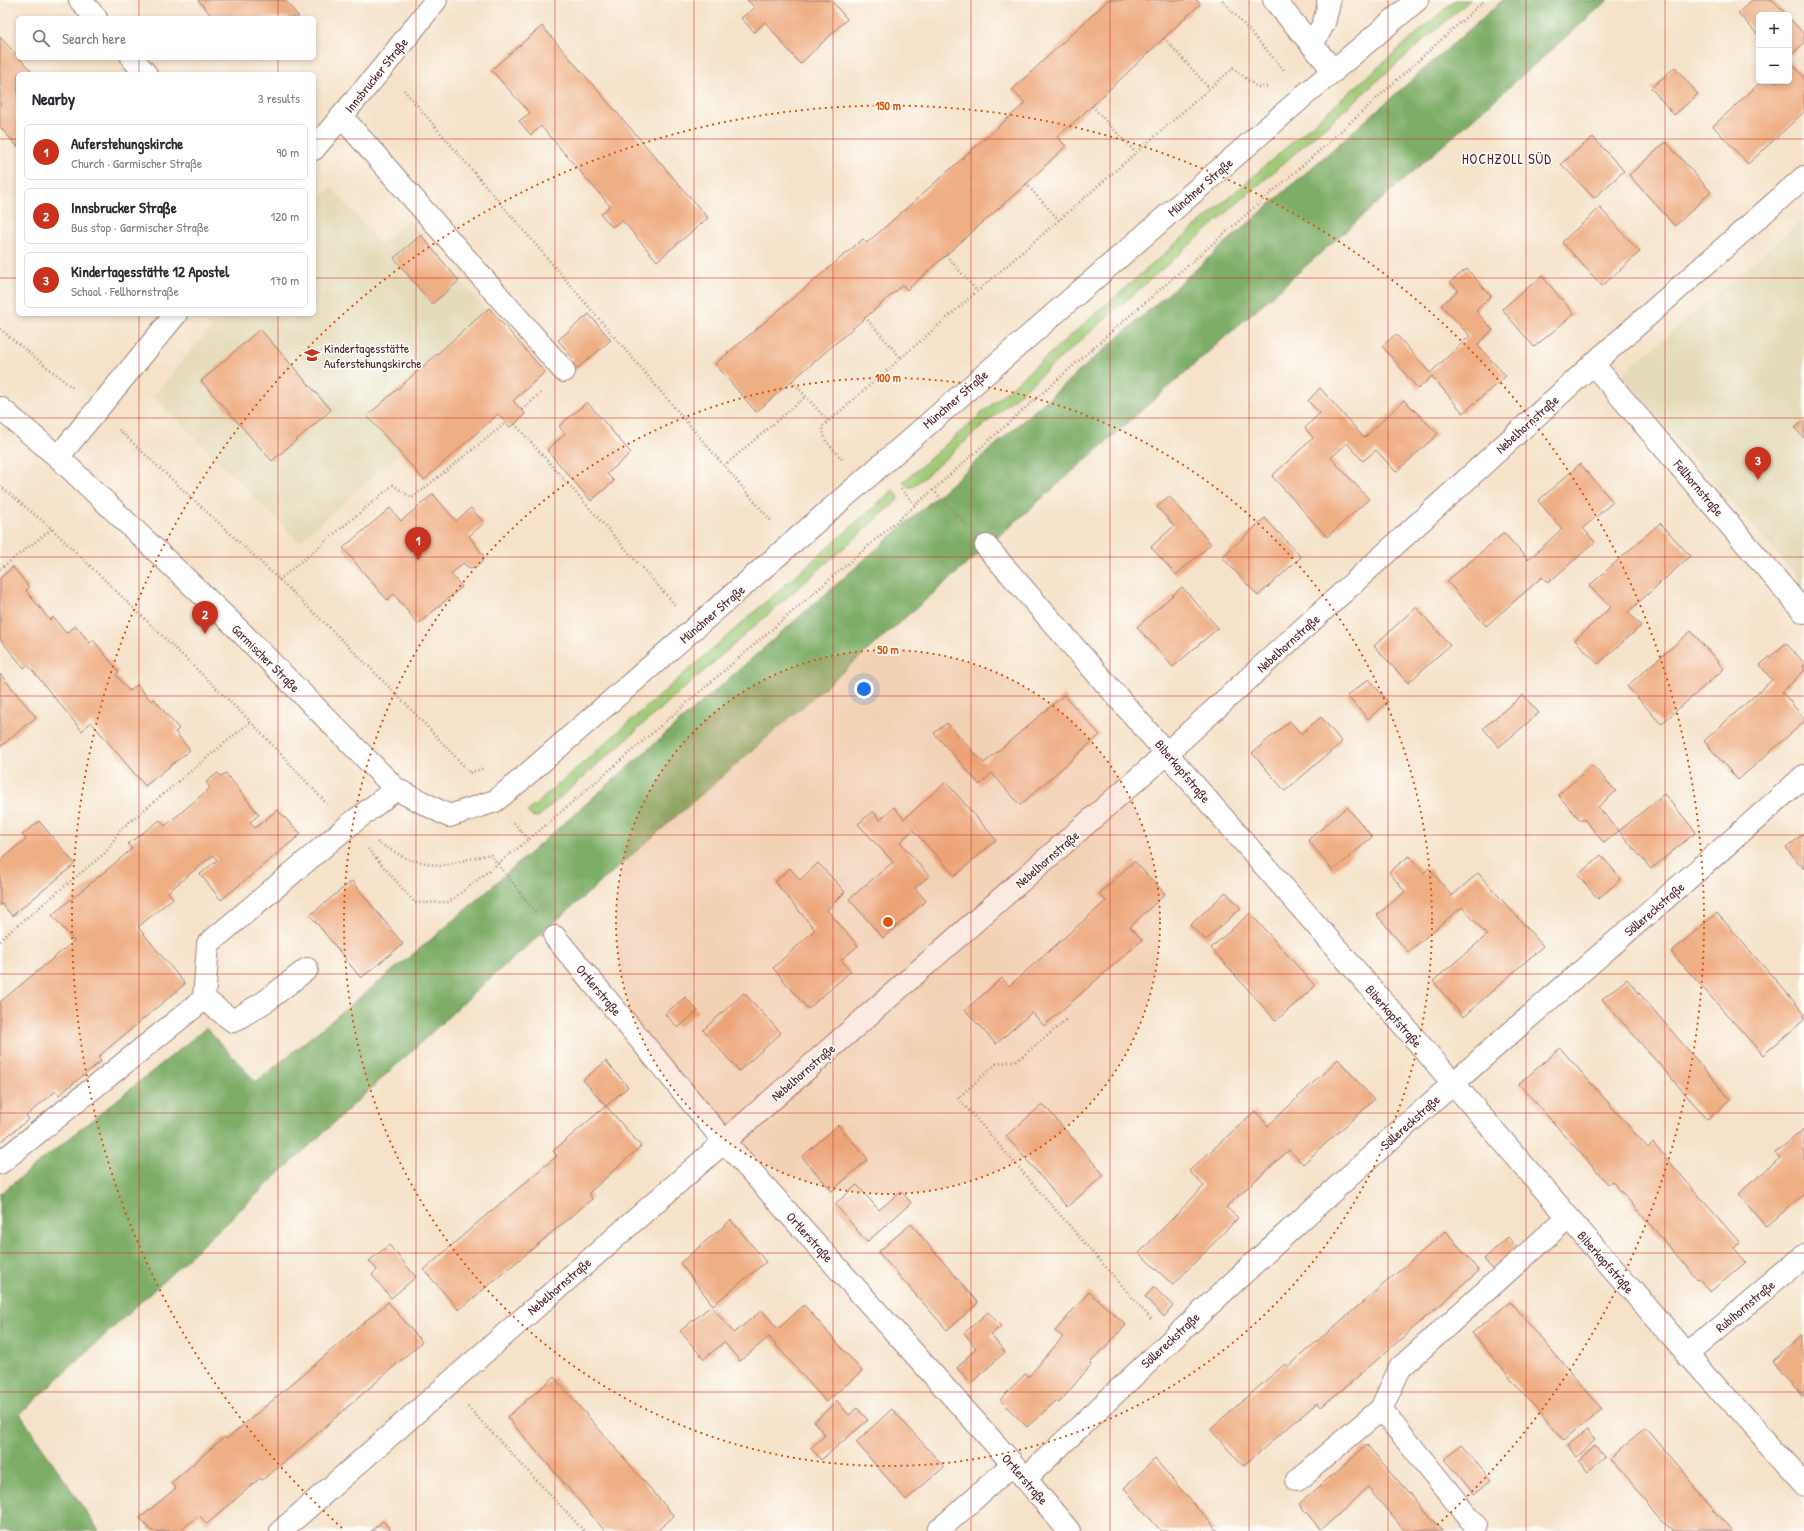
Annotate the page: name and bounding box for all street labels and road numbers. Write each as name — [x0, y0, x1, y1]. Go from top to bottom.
street label: Innsbrucker Straße — [340, 34, 412, 116]
street label: Münchner Straße — [1164, 154, 1236, 220]
street label: Münchner Straße — [919, 366, 991, 432]
street label: Nebelhornstraße — [1492, 391, 1562, 457]
street label: Fellhornstraße — [1669, 455, 1728, 520]
street label: Münchner Straße — [676, 581, 748, 647]
street label: Nebelhornstraße — [1253, 610, 1323, 676]
street label: Garmischer Straße — [228, 620, 304, 696]
street label: Biberkopfstraße — [1151, 736, 1215, 806]
street label: Nebelhornstraße — [1011, 826, 1083, 892]
street label: Söllereckstraße — [1620, 878, 1688, 940]
street label: Ortlerstraße — [572, 960, 626, 1020]
street label: Biberkopfstraße — [1362, 981, 1426, 1051]
street label: Nebelhornstraße — [767, 1039, 839, 1105]
street label: Söllereckstraße — [1376, 1090, 1444, 1154]
street label: Ortlerstraße — [783, 1208, 837, 1266]
street label: Biberkopfstraße — [1574, 1227, 1638, 1297]
street label: Nebelhornstraße — [523, 1253, 595, 1319]
street label: Rubihornstraße — [1711, 1276, 1779, 1336]
street label: Söllereckstraße — [1137, 1308, 1203, 1372]
street label: Ortlerstraße — [998, 1450, 1052, 1508]

